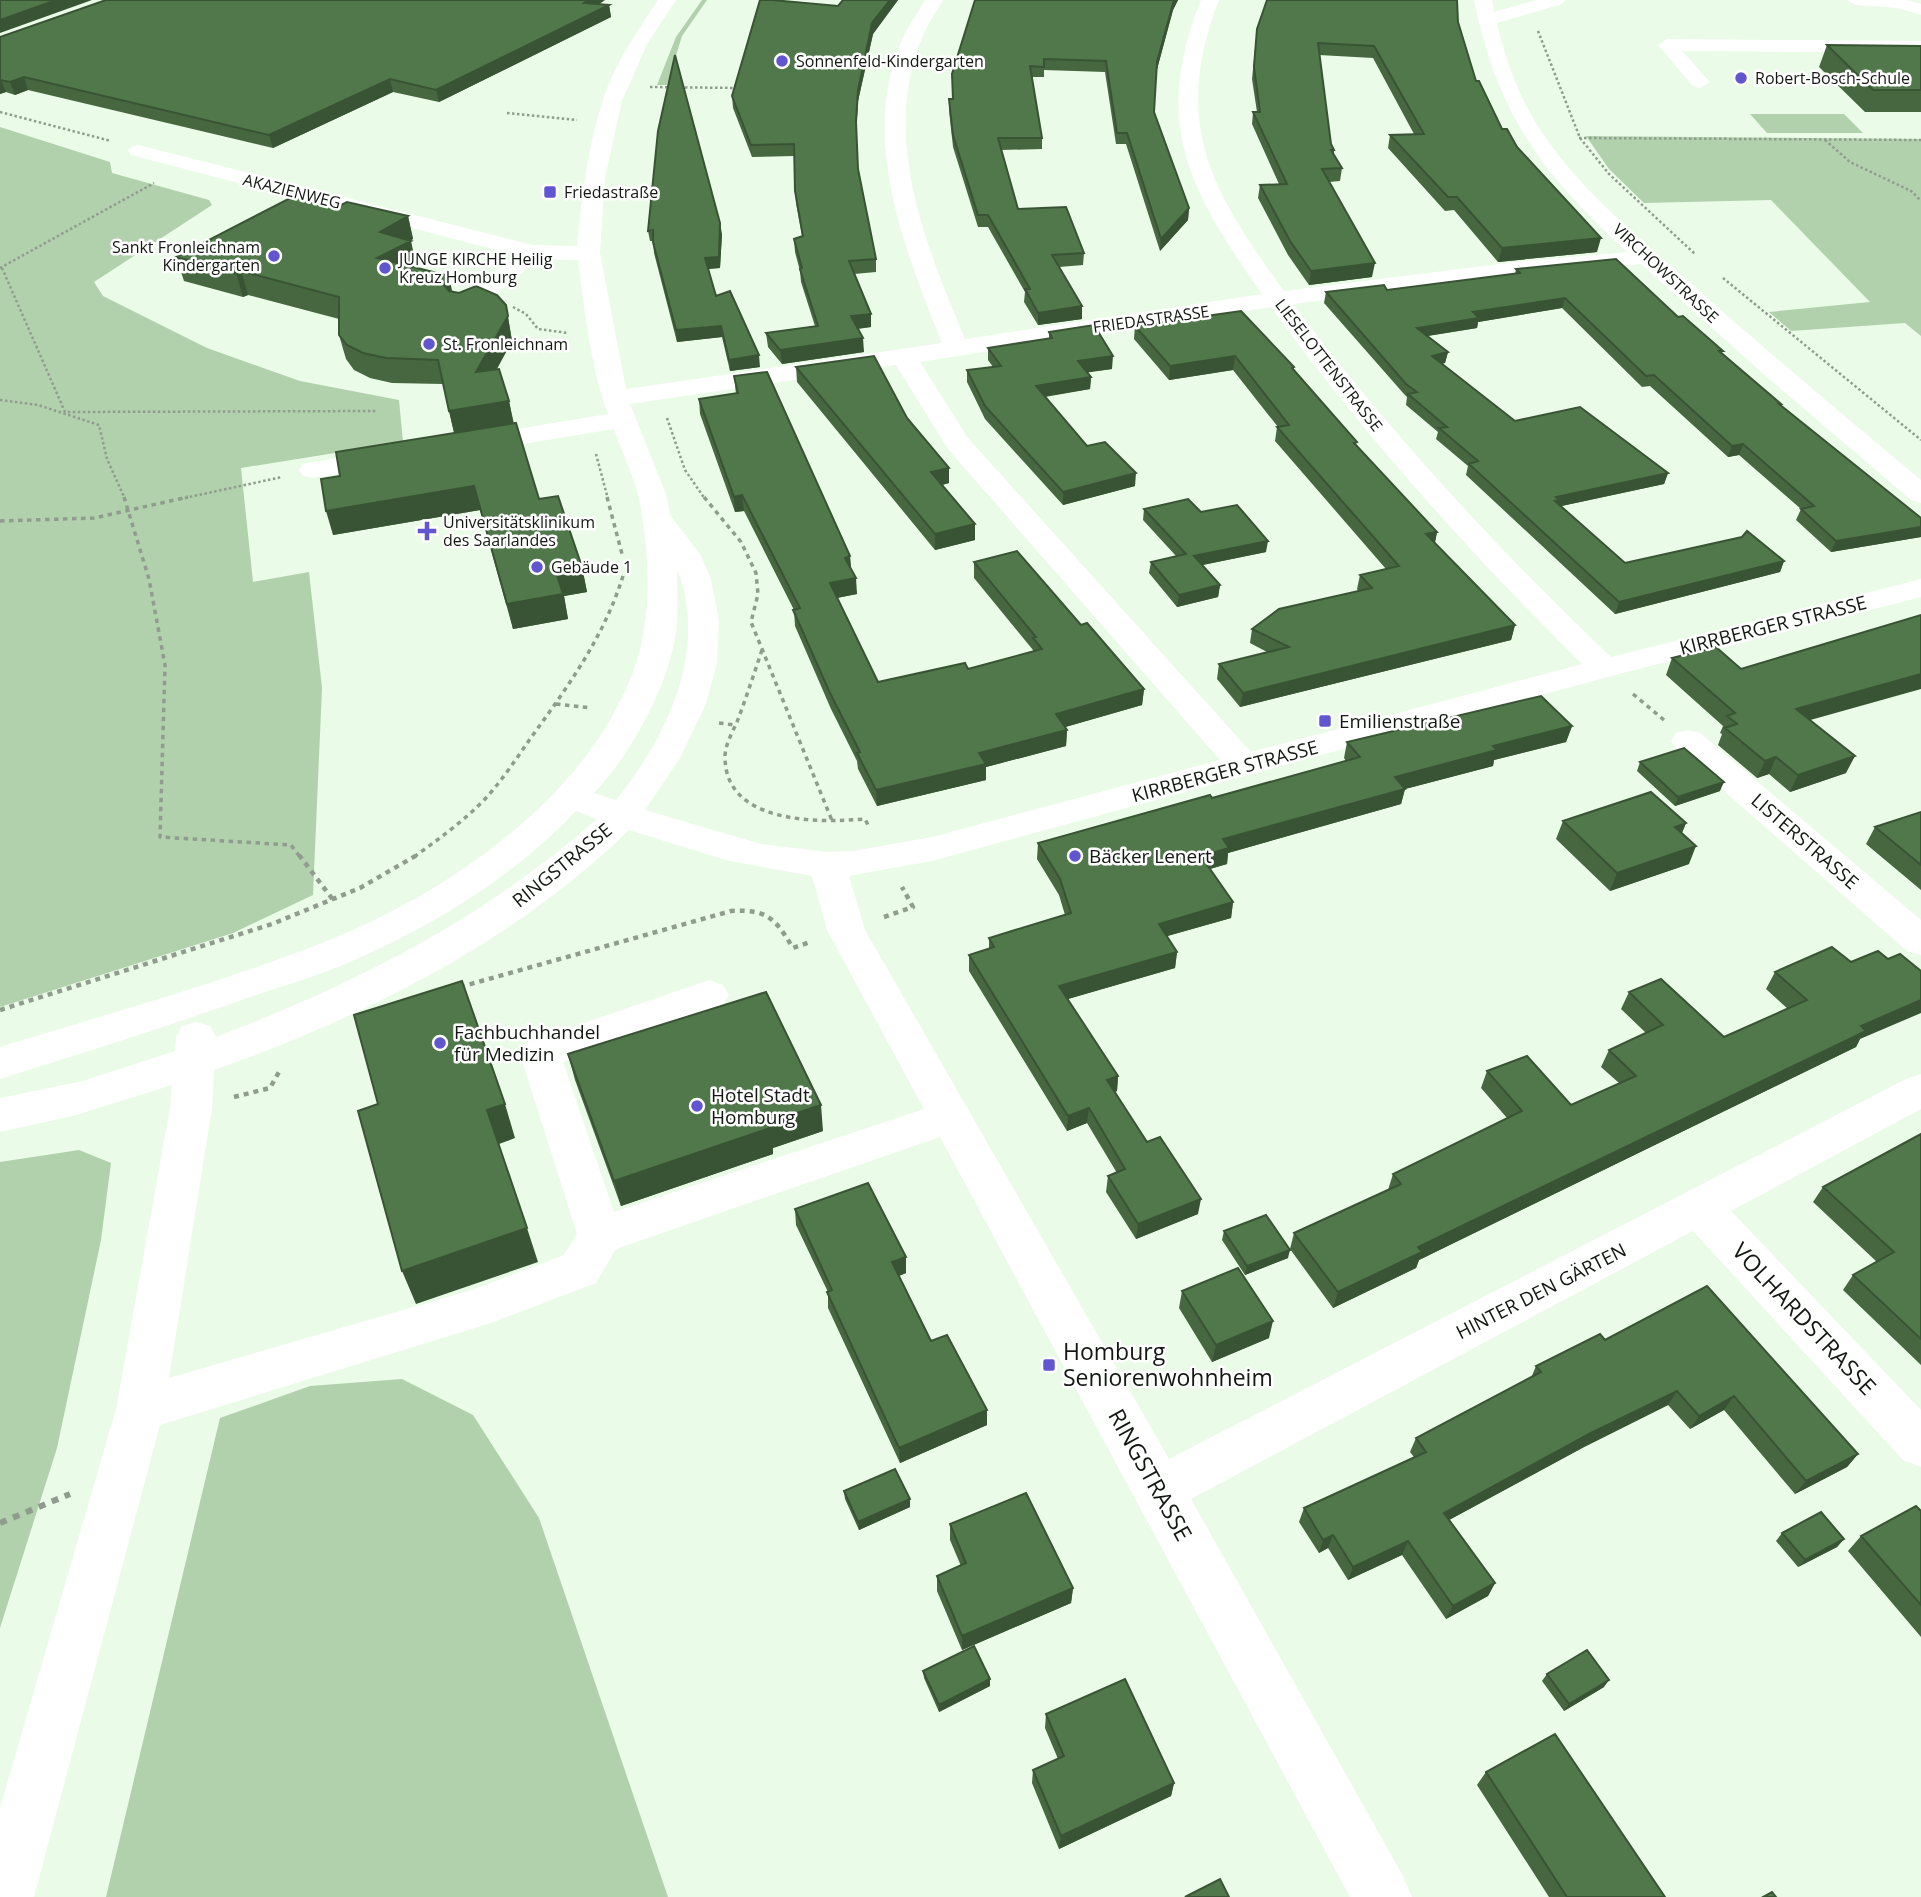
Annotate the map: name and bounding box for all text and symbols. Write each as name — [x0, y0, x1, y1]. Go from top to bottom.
place label: Sonnenfeld-Kindergarten — [796, 50, 984, 72]
marker: Sonnenfeld-Kindergarten — [774, 53, 790, 69]
place label: Robert-Bosch-Schule — [1755, 67, 1910, 89]
marker: Robert-Bosch-Schule — [1733, 70, 1749, 86]
street label: AKAZIENWEG — [241, 168, 343, 214]
place label: Friedastraße — [564, 181, 658, 203]
marker: Friedastraße — [542, 184, 558, 200]
street label: VIRCHOWSTRASSE — [1608, 218, 1724, 328]
place label: Sankt Fronleichnam Kindergarten — [112, 236, 260, 276]
marker: Sankt Fronleichnam Kindergarten — [266, 248, 282, 264]
place label: JUNGE KIRCHE Heilig Kreuz Homburg — [397, 248, 553, 288]
marker: JUNGE KIRCHE Heilig Kreuz Homburg — [377, 260, 393, 276]
street label: LIESELOTTENSTRASSE — [1270, 294, 1388, 436]
street label: FRIEDASTRASSE — [1091, 300, 1211, 338]
place label: St. Fronleichnam — [443, 333, 568, 355]
marker: St. Fronleichnam — [421, 336, 437, 352]
place label: Universitätsklinikum des Saarlandes — [443, 511, 595, 551]
marker: Universitätsklinikum des Saarlandes — [417, 521, 437, 541]
place label: Gebäude 1 — [551, 556, 632, 578]
marker: Gebäude 1 — [529, 559, 545, 575]
street label: KIRRBERGER STRASSE — [1677, 589, 1869, 661]
place label: Emilienstraße — [1339, 708, 1461, 734]
marker: Emilienstraße — [1317, 713, 1333, 729]
street label: KIRRBERGER STRASSE — [1129, 734, 1321, 808]
street label: LISTERSTRASSE — [1746, 787, 1864, 895]
street label: RINGSTRASSE — [507, 817, 617, 913]
place label: Bäcker Lenert — [1089, 843, 1212, 869]
marker: Bäcker Lenert — [1067, 848, 1083, 864]
place label: Fachbuchhandel für Medizin — [454, 1019, 600, 1067]
marker: Fachbuchhandel für Medizin — [432, 1035, 448, 1051]
place label: Hotel Stadt Homburg — [711, 1082, 810, 1130]
marker: Hotel Stadt Homburg — [689, 1098, 705, 1114]
street label: VOLHARDSTRASSE — [1726, 1235, 1884, 1402]
street label: HINTER DEN GÄRTEN — [1451, 1237, 1631, 1345]
place label: Homburg Seniorenwohnheim — [1063, 1335, 1273, 1393]
marker: Homburg Seniorenwohnheim — [1041, 1357, 1057, 1373]
street label: RINGSTRASSE — [1101, 1403, 1200, 1546]

